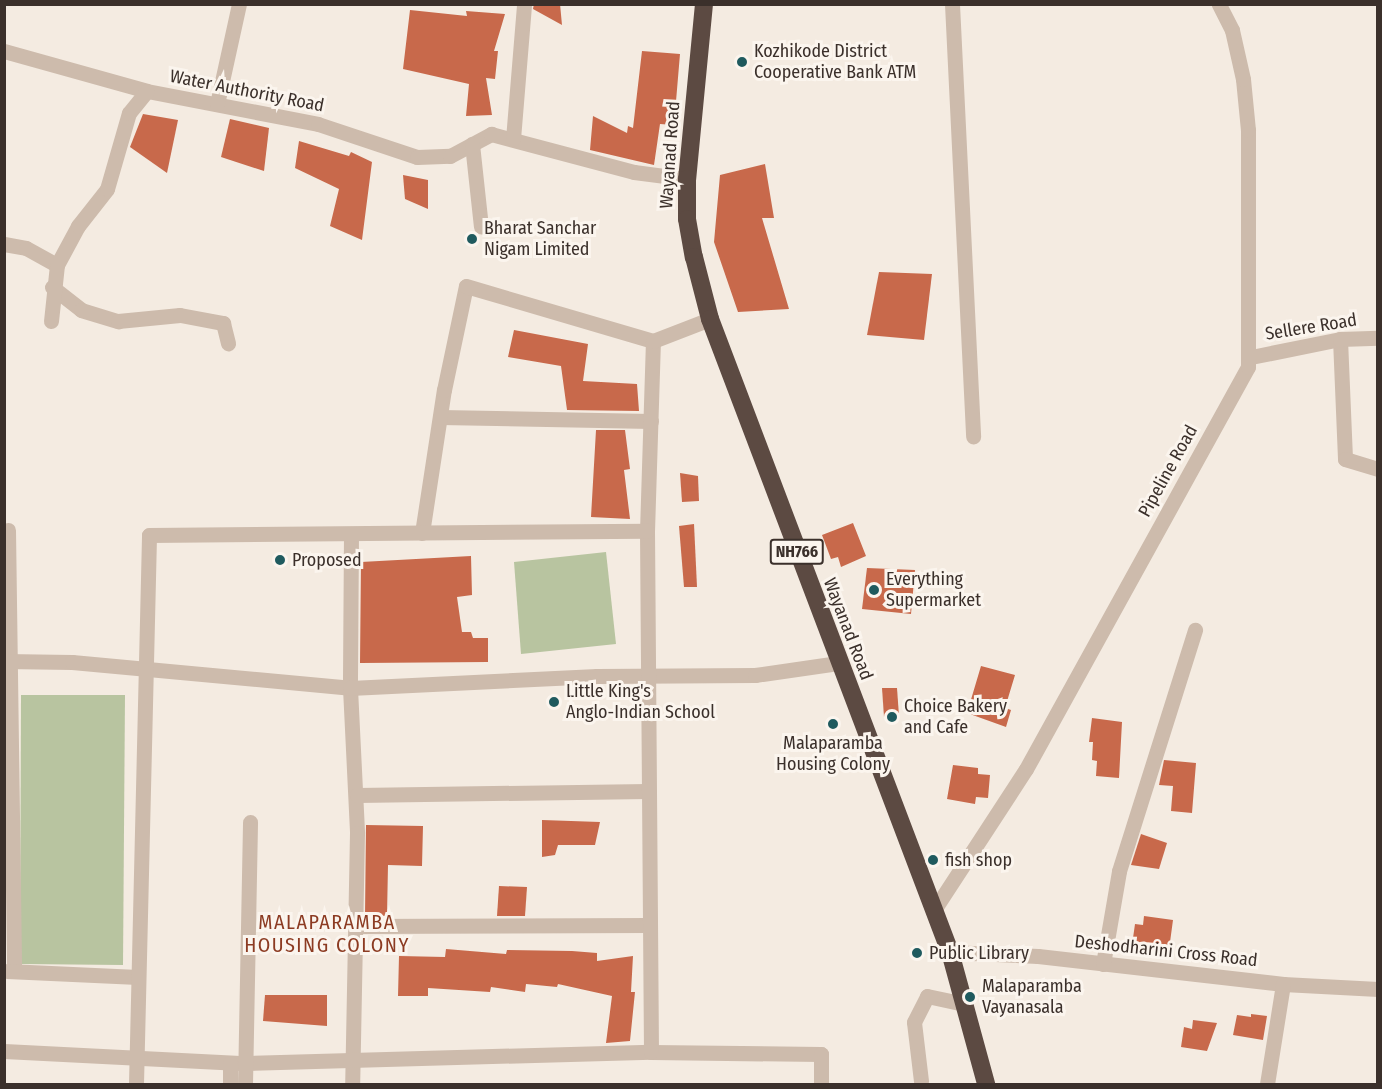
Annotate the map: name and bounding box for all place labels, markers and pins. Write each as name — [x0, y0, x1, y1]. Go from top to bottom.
place label: Kozhikode District Cooperative Bank ATM — [754, 41, 916, 84]
marker: Kozhikode District Cooperative Bank ATM — [735, 55, 749, 69]
place label: Bharat Sanchar Nigam Limited — [484, 218, 596, 260]
marker: Bharat Sanchar Nigam Limited — [465, 232, 479, 246]
place label: Proposed — [292, 549, 362, 571]
marker: Proposed — [273, 553, 287, 567]
place label: Everything Supermarket — [886, 569, 981, 612]
marker: Everything Supermarket — [867, 583, 881, 597]
place label: Little King's Anglo-Indian School — [566, 681, 715, 724]
marker: Little King's Anglo-Indian School — [547, 695, 561, 709]
place label: Choice Bakery and Cafe — [904, 696, 1007, 738]
marker: Choice Bakery and Cafe — [885, 710, 899, 724]
marker: Malaparamba Housing Colony — [826, 717, 840, 731]
place label: Malaparamba Housing Colony — [776, 733, 890, 776]
place label: fish shop — [945, 849, 1012, 871]
marker: fish shop — [926, 853, 940, 867]
place label: Public Library — [929, 942, 1029, 964]
marker: Public Library — [910, 946, 924, 960]
place label: Malaparamba Vayanasala — [982, 976, 1082, 1018]
marker: Malaparamba Vayanasala — [963, 990, 977, 1004]

